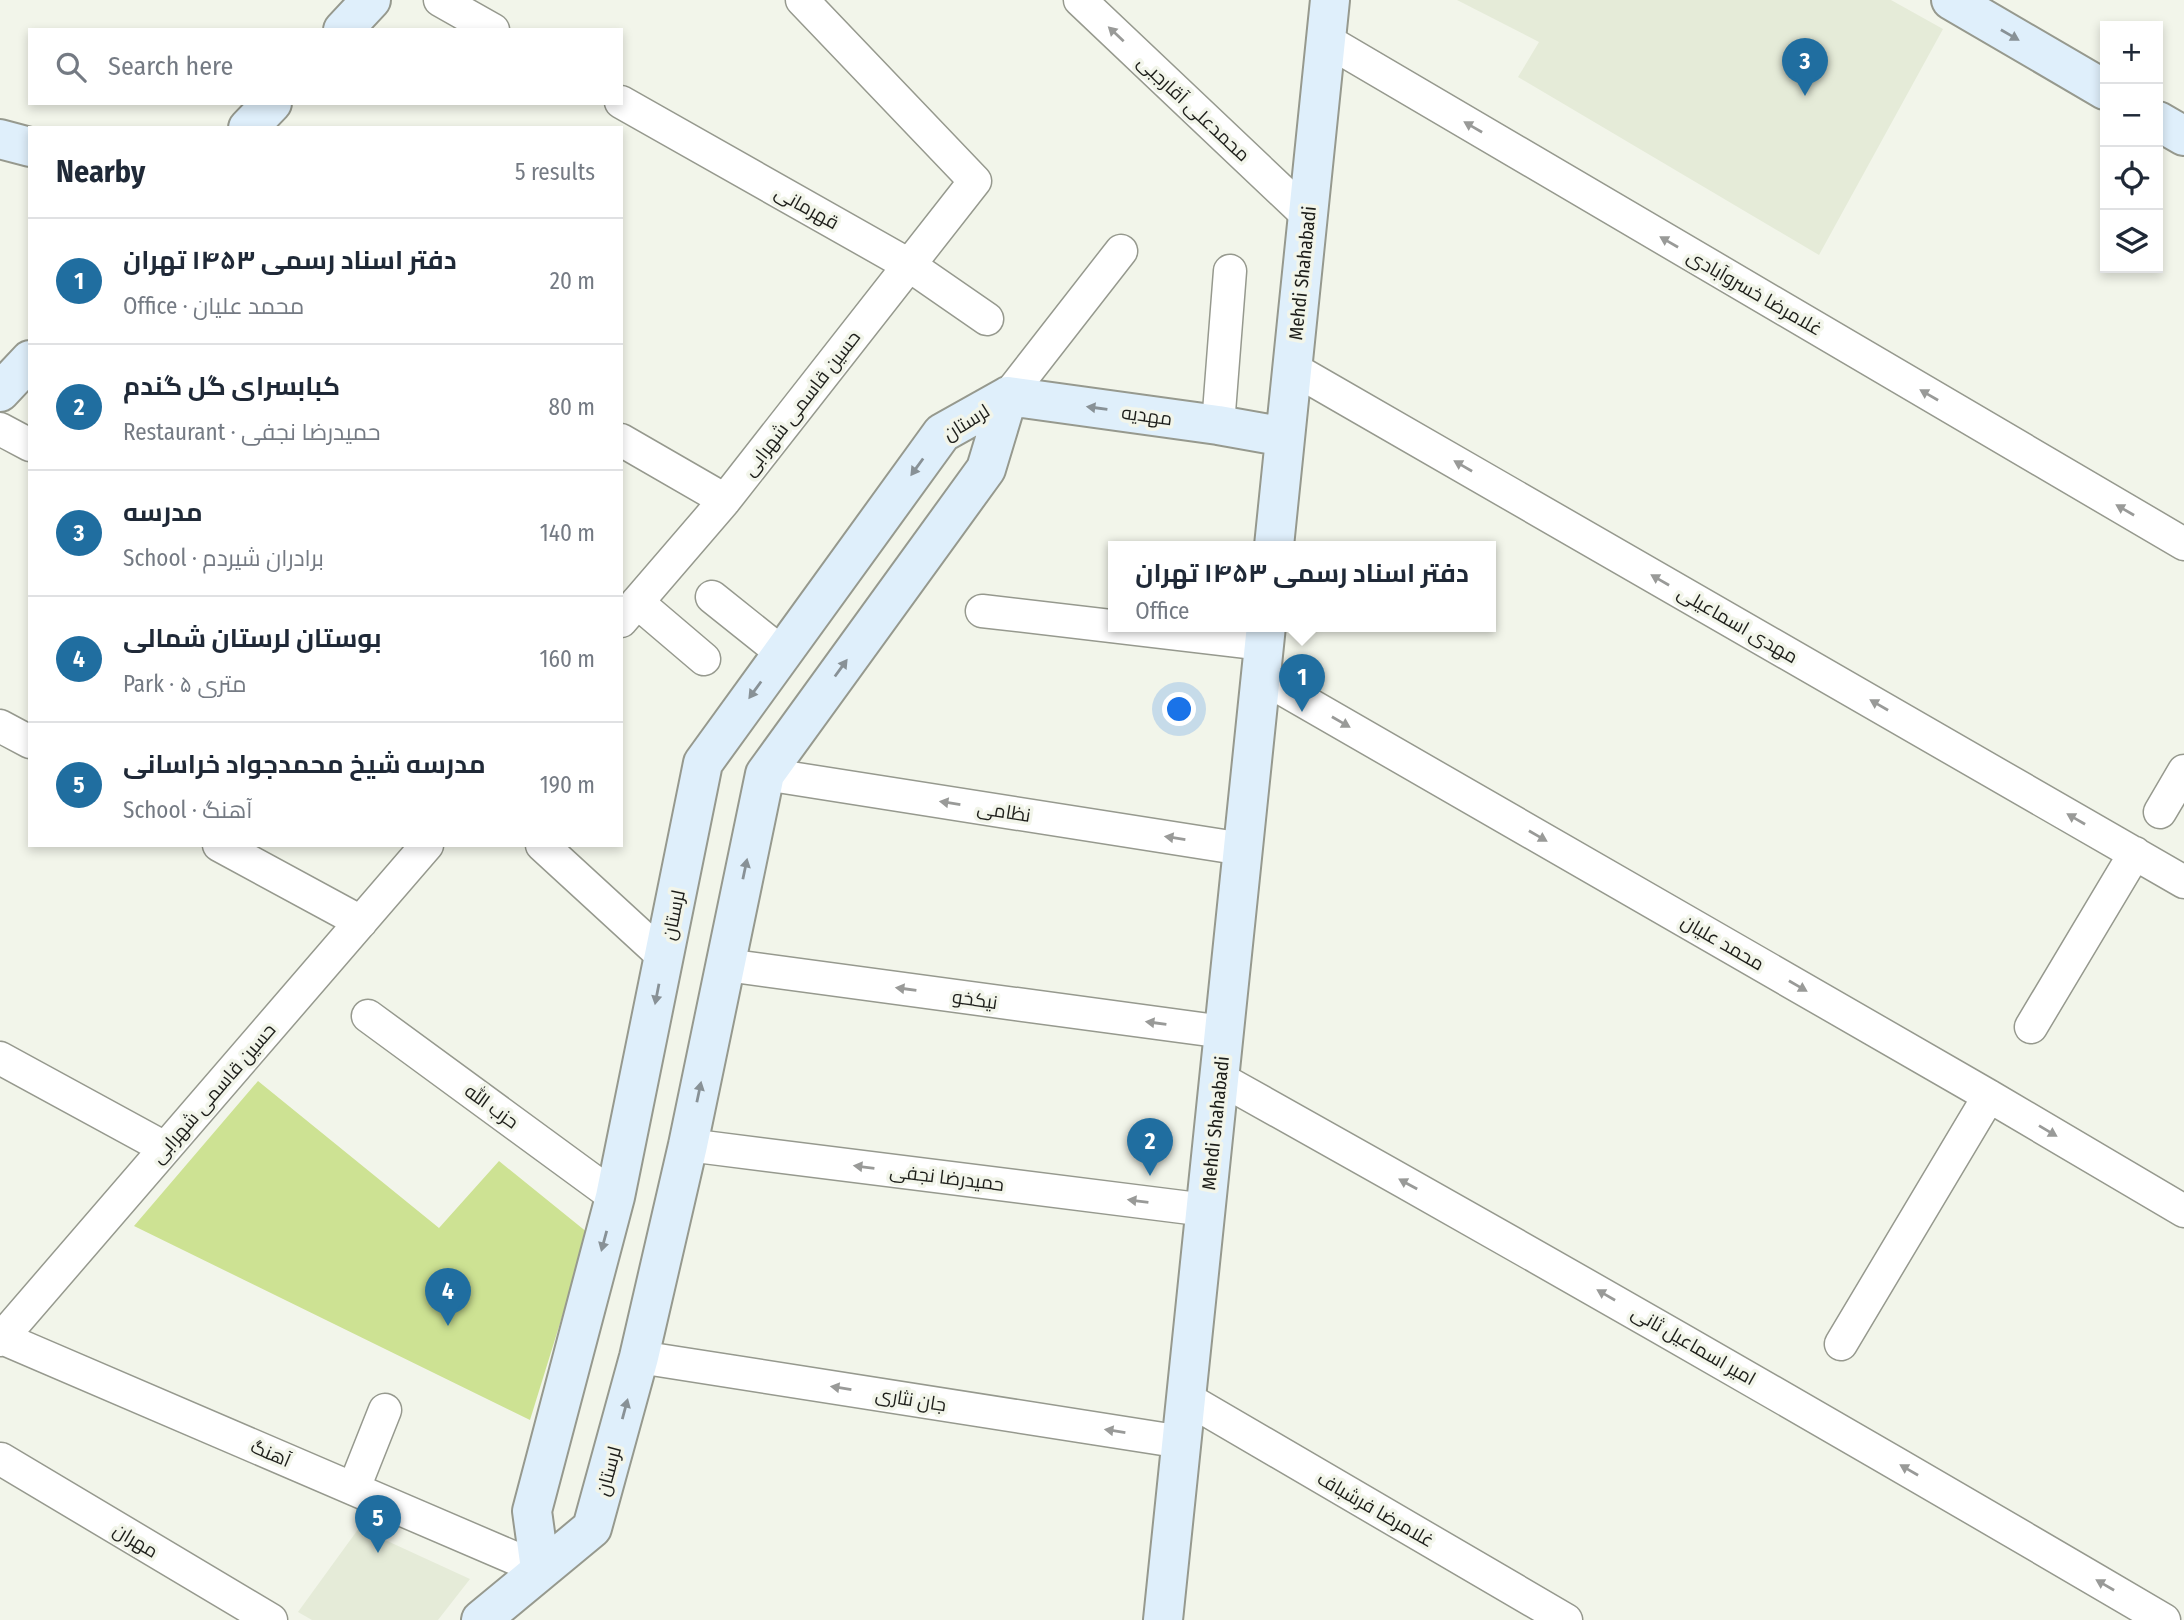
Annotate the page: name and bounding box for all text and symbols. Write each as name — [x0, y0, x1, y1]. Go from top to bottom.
map controls — [2100, 21, 2163, 273]
button: + — [2100, 21, 2163, 84]
one-way arrow — [1107, 26, 1124, 42]
search box — [28, 28, 623, 105]
one-way arrow — [2001, 28, 2020, 41]
pin: 3 — [1782, 38, 1828, 96]
icon: search — [52, 48, 90, 86]
street label: محمدعلی آقارجبی — [1133, 50, 1255, 166]
text: Search here — [108, 51, 233, 82]
button: − — [2100, 84, 2163, 147]
one-way arrow — [1464, 121, 1483, 133]
button: locate — [2100, 147, 2163, 210]
text: Nearby — [56, 154, 145, 190]
text: 5 results — [515, 158, 595, 186]
street label: قهرمانی — [771, 181, 843, 234]
street label: Mehdi Shahabadi — [1284, 205, 1321, 341]
button: layers — [2100, 210, 2163, 273]
one-way arrow — [1660, 236, 1679, 248]
street label: غلامرضا خسروآبادی — [1683, 244, 1826, 340]
text: دفتر اسناد رسمی ۱۴۵۳ تهران — [123, 245, 457, 276]
text: 1 — [74, 267, 84, 295]
text: 20 m — [550, 267, 595, 295]
text: Office · محمد علیان — [123, 292, 304, 320]
street label: حسین قاسمی شهرابی — [738, 326, 865, 481]
text: کبابسرای گل گندم — [123, 371, 340, 402]
one-way arrow — [1919, 389, 1939, 401]
text: 2 — [74, 393, 84, 421]
text: 80 m — [548, 393, 595, 421]
street label: لرستان — [939, 399, 994, 446]
street label: مهدیه — [1120, 401, 1174, 430]
one-way arrow — [1085, 402, 1107, 413]
text: Restaurant · حمیدرضا نجفی — [123, 418, 380, 446]
one-way arrow — [910, 457, 925, 475]
one-way arrow — [1454, 460, 1473, 472]
text: مدرسه — [123, 497, 203, 528]
one-way arrow — [2116, 504, 2135, 516]
text: 3 — [74, 519, 84, 547]
text: 140 m — [540, 519, 595, 547]
popup — [1108, 541, 1496, 632]
text: School · برادران شیردم — [123, 544, 324, 572]
text: دفتر اسناد رسمی ۱۴۵۳ تهران — [1135, 558, 1469, 589]
one-way arrow — [1651, 574, 1670, 586]
street label: مهدی اسماعیلی — [1673, 581, 1802, 668]
text: Office — [1135, 597, 1189, 625]
text: بوستان لرستان شمالی — [123, 623, 382, 654]
text: 4 — [73, 645, 85, 673]
text: 160 m — [540, 645, 595, 673]
pin: 1 — [1279, 654, 1325, 712]
one-way arrow — [834, 659, 848, 677]
text: Park · ۵ متری — [123, 670, 247, 698]
one-way arrow — [748, 681, 762, 699]
your location — [1162, 692, 1196, 726]
one-way arrow — [1869, 699, 1888, 712]
one-way arrow — [1331, 716, 1350, 728]
text: مدرسه شیخ محمدجواد خراسانی — [123, 749, 486, 780]
text: 5 — [73, 771, 85, 799]
text: 190 m — [540, 771, 595, 799]
text: School · آهنگ — [123, 796, 252, 824]
street label: نظامی — [976, 796, 1032, 827]
one-way arrow — [939, 797, 961, 808]
one-way arrow — [2066, 813, 2086, 825]
one-way arrow — [1528, 829, 1547, 842]
one-way arrow — [1164, 832, 1186, 843]
one-way arrow — [740, 858, 751, 880]
street label: لرستان — [657, 888, 690, 942]
street label: محمد علیان — [1677, 909, 1768, 975]
one-way arrow — [1789, 980, 1808, 992]
one-way arrow — [651, 983, 662, 1005]
one-way arrow — [895, 984, 917, 995]
street label: نیکخو — [951, 985, 999, 1014]
one-way arrow — [1145, 1017, 1167, 1028]
street label: حسین قاسمی شهرابی — [146, 1019, 280, 1168]
street label: Mehdi Shahabadi — [1197, 1055, 1234, 1191]
street label: حزب الله — [460, 1078, 524, 1134]
one-way arrow — [693, 1081, 704, 1103]
pin: 2 — [1127, 1118, 1173, 1176]
one-way arrow — [2039, 1125, 2058, 1137]
street label: حمیدرضا نجفی — [888, 1159, 1006, 1196]
one-way arrow — [853, 1161, 875, 1172]
one-way arrow — [1397, 1178, 1417, 1190]
one-way arrow — [1127, 1196, 1149, 1207]
one-way arrow — [598, 1230, 609, 1252]
pin: 4 — [425, 1268, 471, 1326]
one-way arrow — [1596, 1289, 1616, 1301]
street label: امیر اسماعیل ثانی — [1628, 1301, 1760, 1390]
one-way arrow — [830, 1383, 852, 1394]
street label: جان نثاری — [874, 1383, 948, 1416]
one-way arrow — [620, 1397, 631, 1419]
one-way arrow — [1103, 1425, 1125, 1436]
street label: آهنگ — [247, 1435, 294, 1472]
street label: لرستان — [591, 1444, 626, 1498]
one-way arrow — [1899, 1464, 1918, 1476]
street label: غلامرضا فرشباف — [1313, 1467, 1438, 1552]
pin: 5 — [355, 1495, 401, 1553]
street label: مهران — [109, 1518, 162, 1563]
one-way arrow — [2096, 1579, 2115, 1592]

